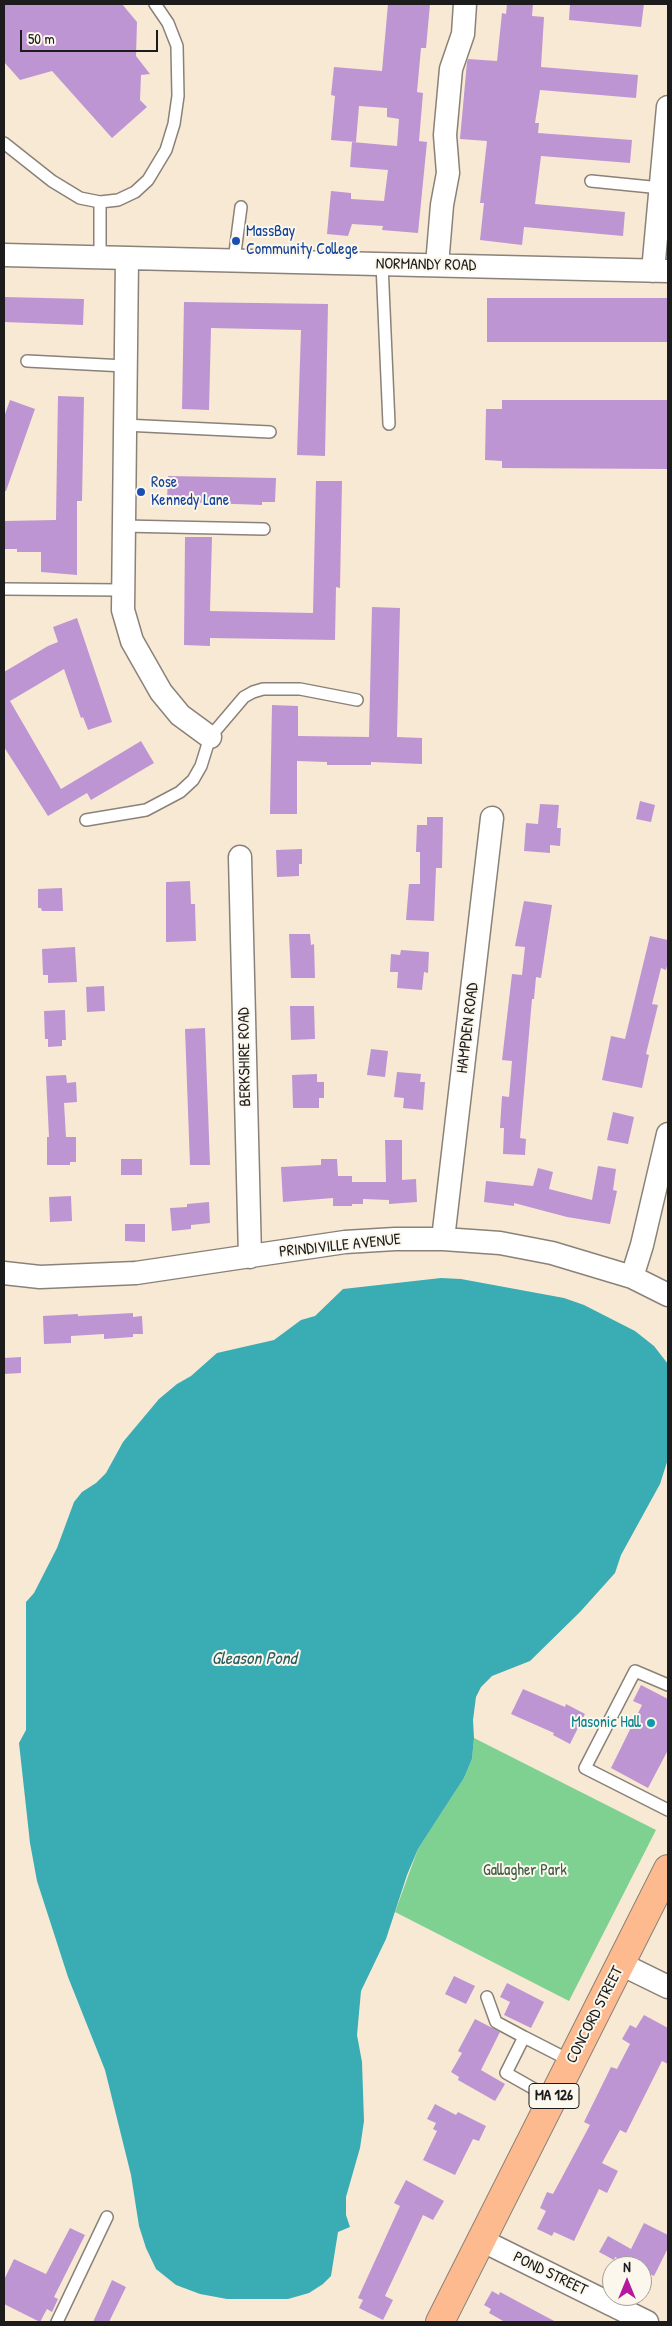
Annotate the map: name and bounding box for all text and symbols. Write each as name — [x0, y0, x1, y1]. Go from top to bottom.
scale bar — [22, 20, 160, 52]
text: 50 m — [28, 28, 55, 49]
place label: MassBay Community College — [246, 222, 358, 260]
marker: MassBay Community College — [230, 235, 242, 247]
street label: NORMANDY ROAD — [376, 255, 476, 275]
place label: Rose Kennedy Lane — [151, 473, 229, 511]
marker: Rose Kennedy Lane — [135, 486, 147, 498]
street label: HAMPDEN ROAD — [453, 982, 483, 1074]
street label: BERKSHIRE ROAD — [235, 1007, 255, 1107]
street label: PRINDIVILLE AVENUE — [278, 1230, 402, 1262]
water label: Gleason Pond — [211, 1648, 297, 1670]
place label: Masonic Hall — [571, 1713, 641, 1733]
marker: Masonic Hall — [645, 1717, 657, 1729]
park label: Gallagher Park — [483, 1861, 567, 1881]
street label: CONCORD STREET — [562, 1963, 628, 2067]
road number: MA 126 — [529, 2084, 579, 2108]
street label: POND STREET — [510, 2248, 590, 2300]
north arrow — [602, 2256, 652, 2306]
text: N — [623, 2257, 631, 2276]

